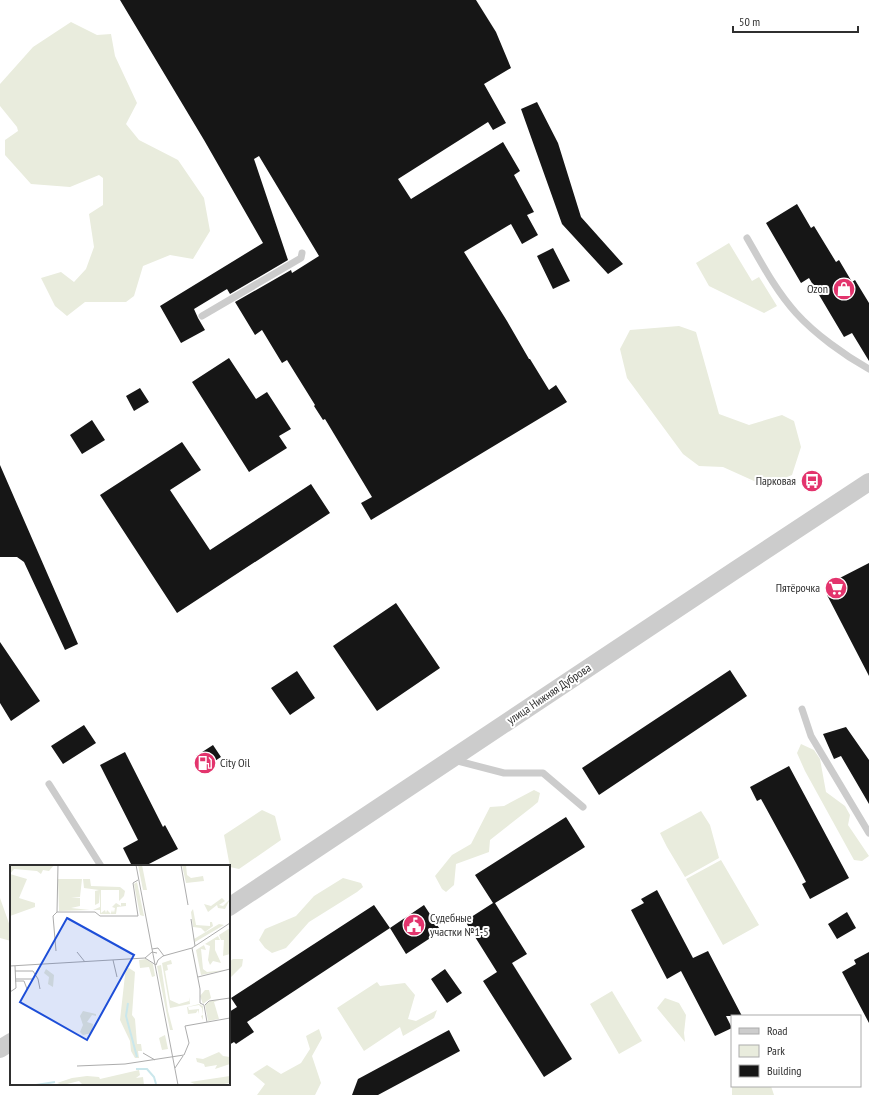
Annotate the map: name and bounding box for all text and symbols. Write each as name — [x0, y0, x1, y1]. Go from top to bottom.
scale bar — [733, 8, 858, 34]
text: 50 m — [739, 14, 760, 29]
shop icon: Ozon — [831, 276, 857, 302]
place label: Ozon — [807, 281, 828, 296]
bus stop icon: Парковая — [799, 468, 825, 494]
place label: Парковая — [756, 473, 796, 488]
supermarket icon: Пятёрочка — [823, 575, 849, 601]
place label: Пятёрочка — [776, 580, 820, 595]
street label: улица Нижняя Дуброва — [504, 660, 594, 727]
fuel station icon: City Oil — [192, 750, 218, 776]
place label: City Oil — [220, 755, 250, 770]
inset map — [10, 865, 230, 1085]
place label: Судебные участки №1-5 — [430, 910, 489, 939]
public building icon: Судебные участки №1-5 — [401, 912, 427, 938]
legend — [731, 1015, 861, 1087]
text: Road — [767, 1023, 787, 1038]
text: Park — [767, 1043, 785, 1058]
text: Building — [767, 1063, 802, 1078]

